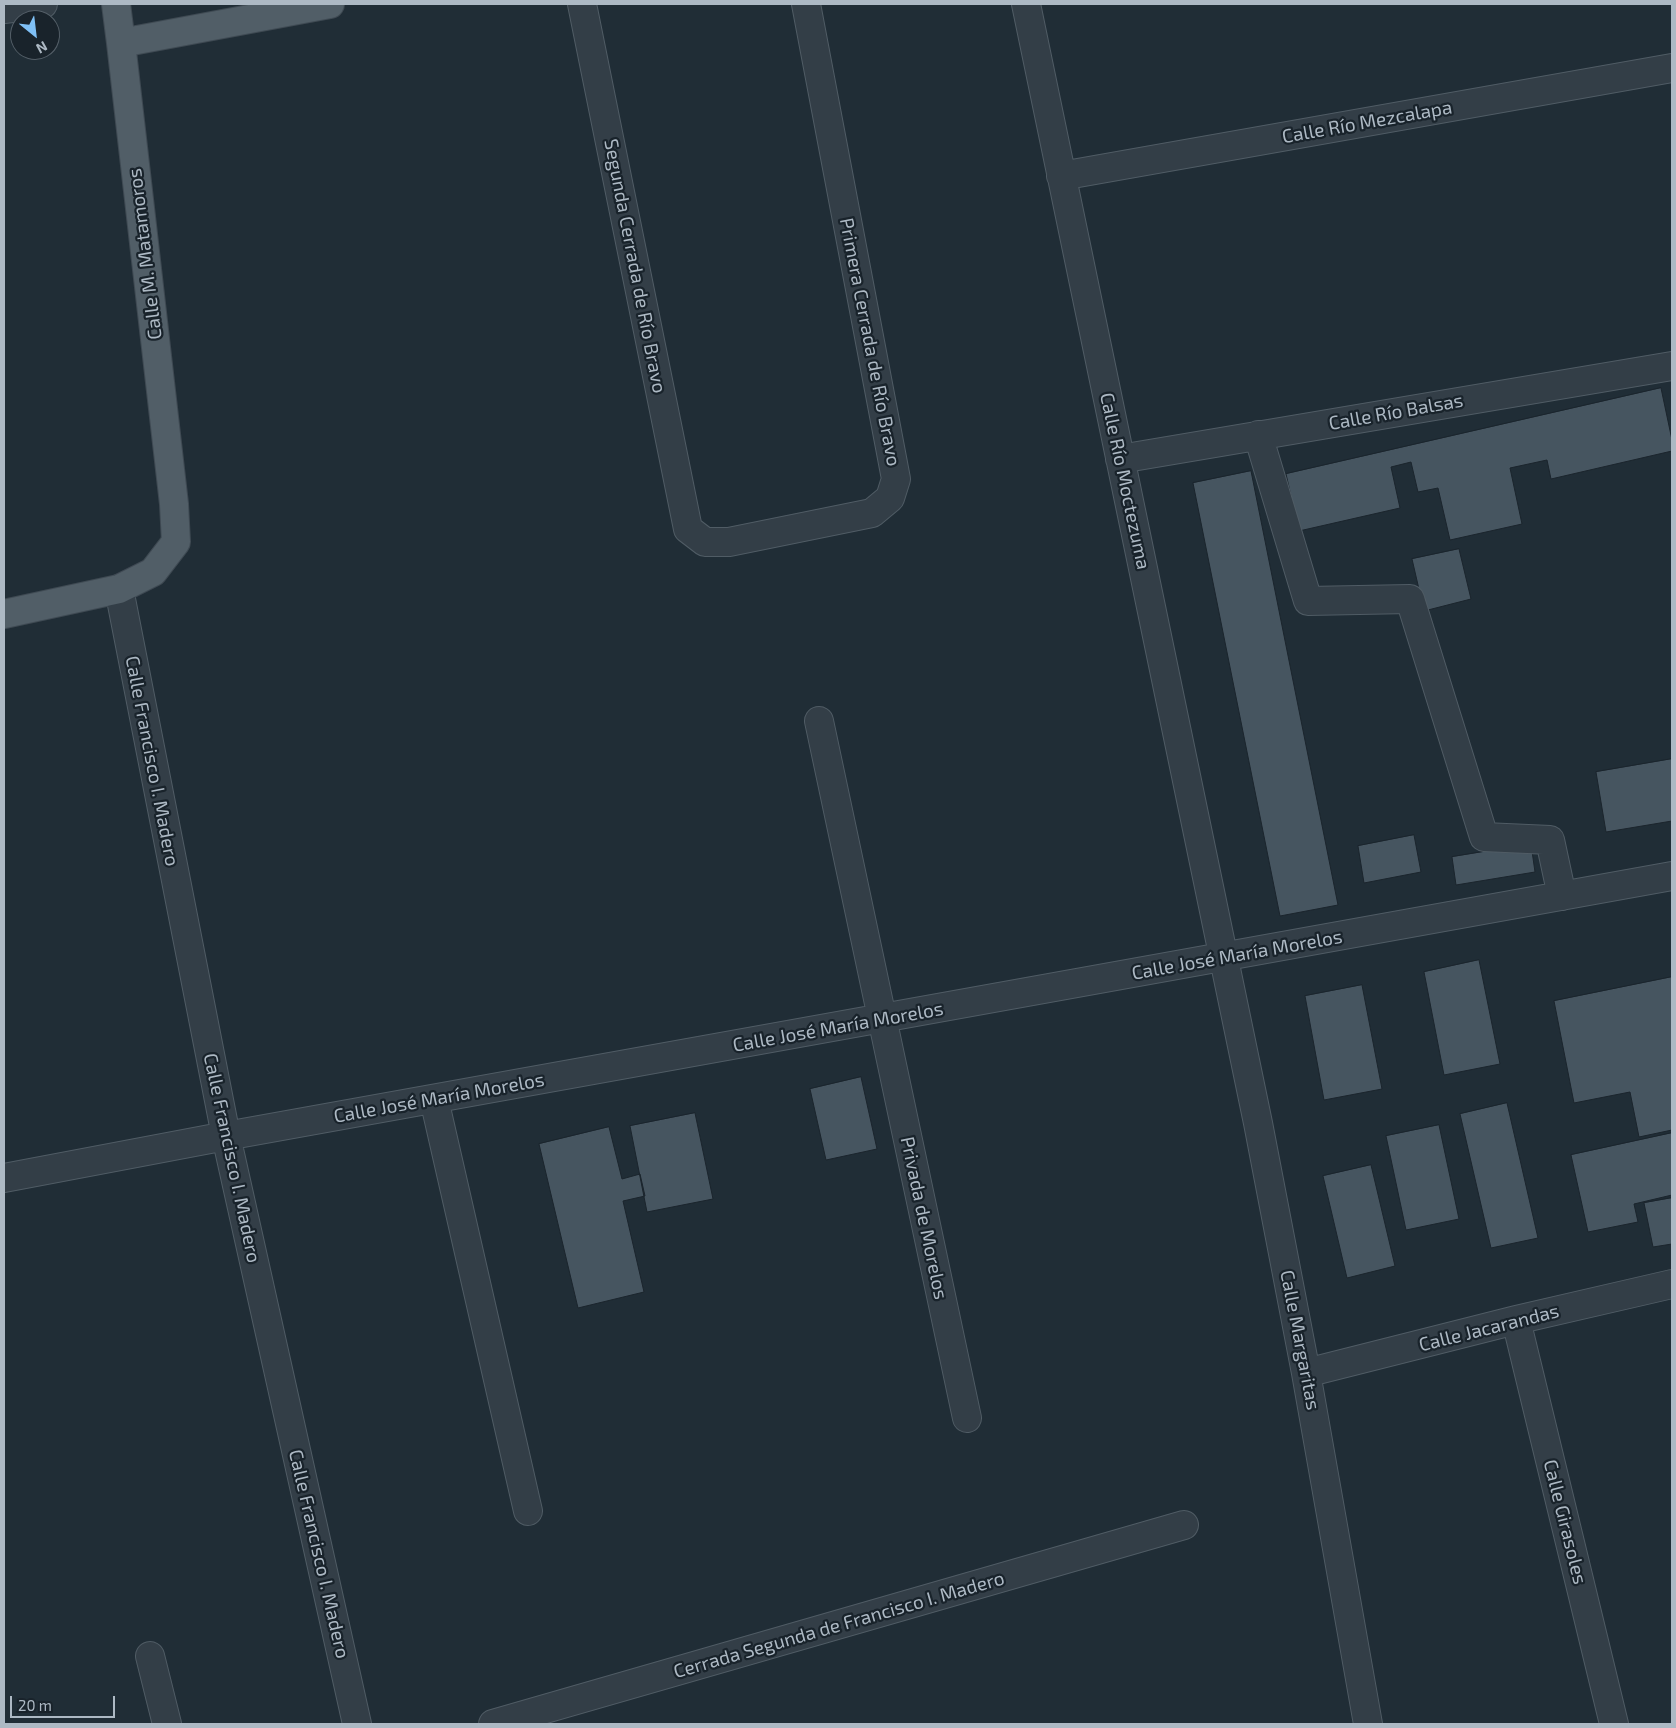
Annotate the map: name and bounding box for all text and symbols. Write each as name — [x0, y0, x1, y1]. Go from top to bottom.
north arrow — [10, 10, 60, 60]
text: N — [33, 38, 51, 58]
street label: Calle Río Mezcalapa — [1280, 96, 1454, 148]
street label: Segunda Cerrada de Río Bravo — [599, 137, 671, 395]
street label: Calle M. Matamoros — [123, 167, 167, 341]
street label: Primera Cerrada de Río Bravo — [835, 216, 905, 468]
street label: Calle Río Balsas — [1327, 389, 1465, 435]
street label: Calle Río Moctezuma — [1095, 390, 1155, 572]
street label: Calle Francisco I. Madero — [120, 654, 184, 868]
street label: Calle José María Morelos — [1130, 925, 1344, 985]
street label: Calle José María Morelos — [731, 997, 945, 1057]
street label: Calle Francisco I. Madero — [199, 1051, 265, 1265]
street label: Calle José María Morelos — [332, 1068, 546, 1128]
street label: Privada de Morelos — [896, 1134, 952, 1302]
street label: Calle Margaritas — [1275, 1268, 1325, 1412]
street label: Calle Jacarandas — [1417, 1300, 1561, 1356]
street label: Calle Francisco I. Madero — [284, 1447, 354, 1661]
street label: Calle Girasoles — [1539, 1457, 1591, 1587]
street label: Cerrada Segunda de Francisco I. Madero — [671, 1567, 1007, 1683]
scale bar — [12, 1686, 118, 1718]
text: 20 m — [18, 1696, 52, 1714]

